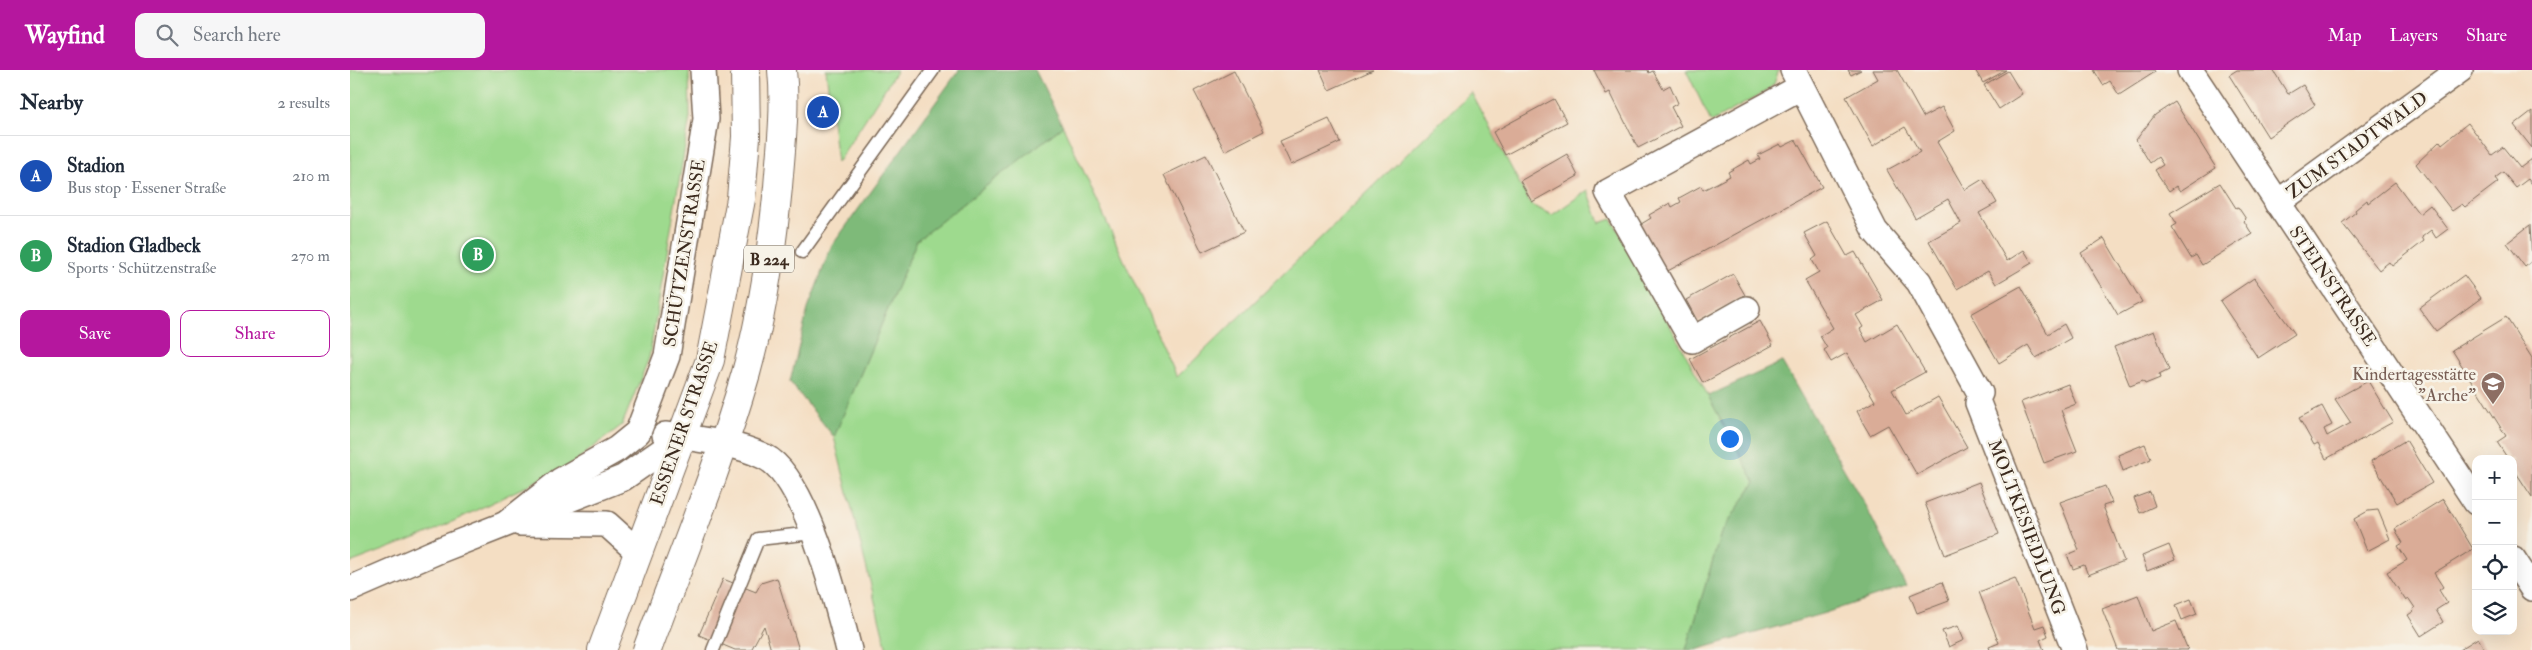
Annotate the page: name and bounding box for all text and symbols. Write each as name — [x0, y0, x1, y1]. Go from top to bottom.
search box — [135, 13, 485, 58]
text: Wayfind — [25, 20, 105, 51]
icon: search — [153, 21, 181, 49]
text: Search here — [193, 23, 281, 47]
text: Map — [2328, 24, 2362, 47]
text: Layers — [2390, 24, 2438, 47]
text: Share — [2466, 24, 2507, 47]
street label: ZUM STADTWALD — [2282, 86, 2432, 204]
text: Nearby — [20, 89, 83, 116]
text: 2 results — [277, 93, 330, 113]
pin: A — [807, 93, 839, 131]
text: Stadion — [67, 154, 125, 178]
street label: SCHÜTZENSTRASSE — [658, 158, 711, 349]
text: A — [31, 166, 41, 186]
text: 210 m — [292, 166, 330, 186]
text: Bus stop · Essener Straße — [67, 178, 226, 198]
street label: STEINSTRASSE — [2284, 222, 2381, 351]
text: Stadion Gladbeck — [67, 234, 201, 258]
pin: B — [462, 236, 494, 274]
road number: B 224 — [744, 245, 794, 272]
text: B — [31, 246, 41, 266]
text: 270 m — [291, 246, 330, 266]
text: Sports · Schützenstraße — [67, 258, 216, 278]
button: Save — [20, 310, 170, 357]
button: Share — [180, 310, 330, 357]
street label: ESSENER STRASSE — [646, 338, 723, 508]
place label: Kindertagesstätte "Arche" — [2352, 363, 2476, 407]
school or university icon: Kindertagesstätte "Arche" — [2480, 371, 2506, 405]
your location — [1717, 426, 1743, 452]
street label: MOLTKESIEDLUNG — [1982, 436, 2071, 618]
map controls — [2472, 455, 2517, 635]
button: + — [2472, 455, 2517, 500]
button: − — [2472, 500, 2517, 545]
button: locate — [2472, 545, 2517, 590]
button: layers — [2472, 590, 2517, 635]

